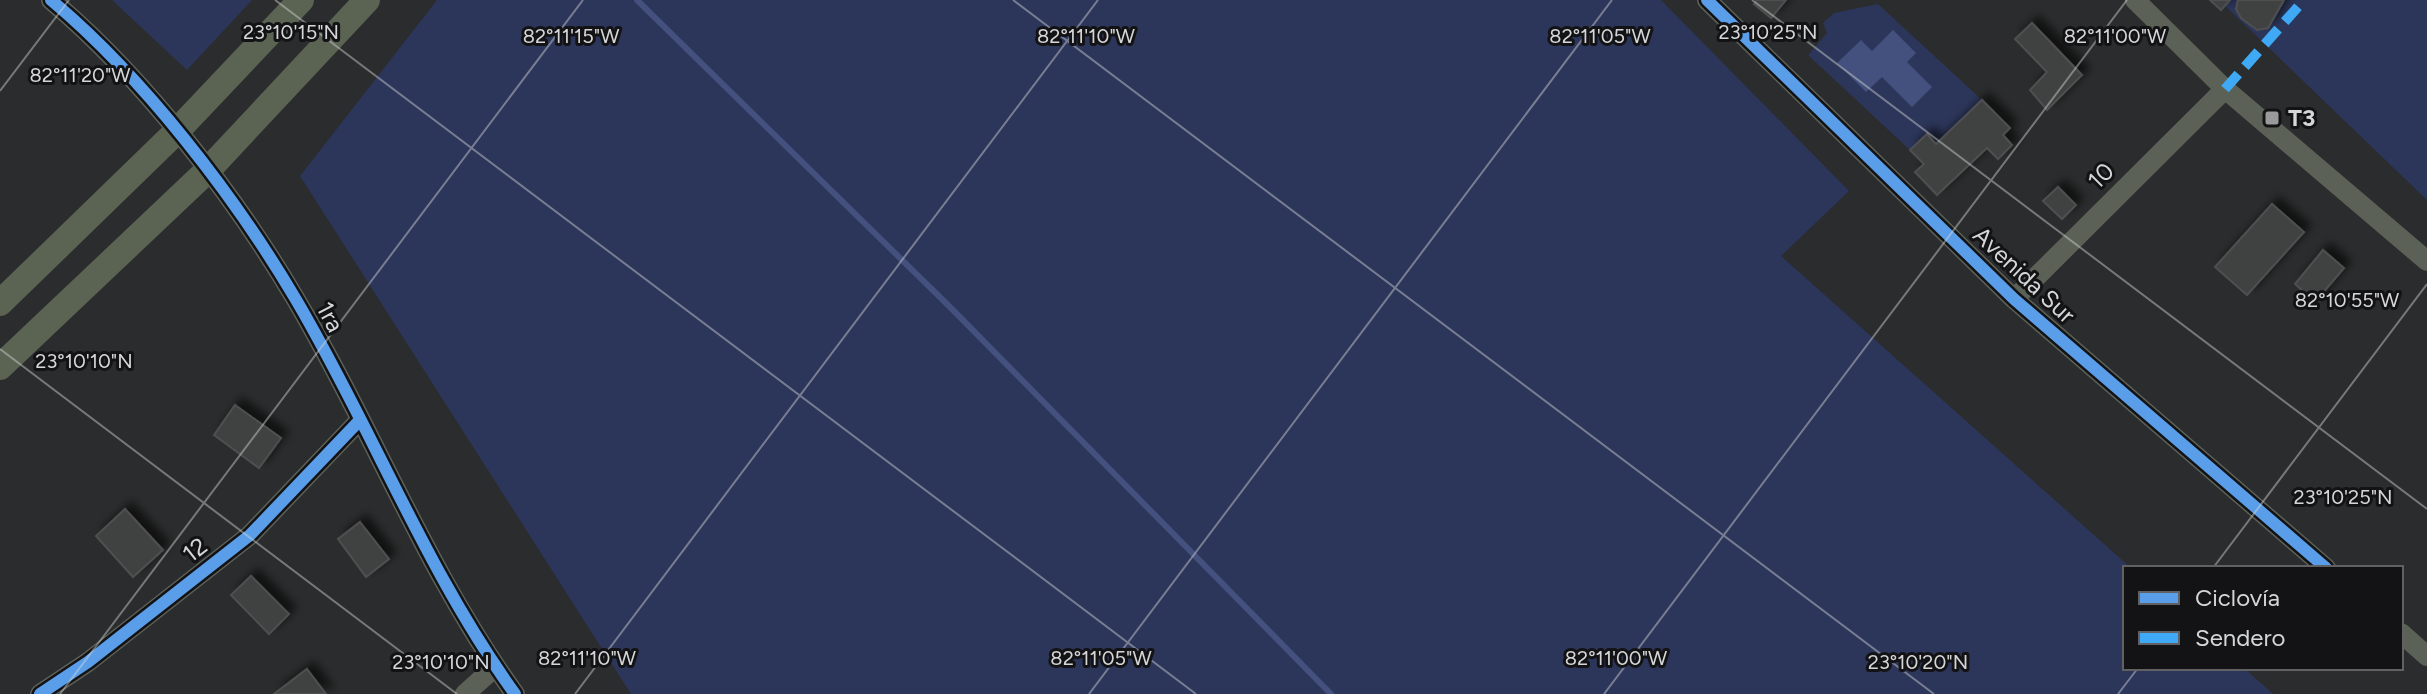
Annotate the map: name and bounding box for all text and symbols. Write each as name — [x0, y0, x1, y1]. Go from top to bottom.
text: 23°10'15"N — [243, 20, 339, 44]
text: 23°10'25"N — [1718, 20, 1818, 44]
text: 82°11'15"W — [523, 24, 619, 48]
text: 82°11'10"W — [1037, 24, 1135, 48]
text: 82°11'05"W — [1549, 24, 1651, 48]
text: 82°11'00"W — [2064, 24, 2166, 48]
text: 82°11'20"W — [30, 63, 130, 87]
place label: T3 — [2288, 103, 2315, 132]
marker: T3 — [2263, 109, 2281, 127]
street label: 10 — [2081, 156, 2120, 195]
street label: Avenida Sur — [1967, 220, 2081, 329]
text: 82°10'55"W — [2295, 288, 2399, 312]
street label: 1ra — [311, 297, 350, 337]
text: 23°10'10"N — [35, 349, 133, 373]
text: 23°10'25"N — [2293, 485, 2393, 509]
street label: 12 — [177, 531, 213, 568]
legend — [2123, 566, 2403, 670]
text: Ciclovía — [2195, 583, 2280, 612]
text: Sendero — [2195, 623, 2285, 652]
text: 82°11'10"W — [538, 646, 636, 670]
text: 82°11'05"W — [1050, 646, 1152, 670]
text: 82°11'00"W — [1565, 646, 1667, 670]
text: 23°10'10"N — [392, 650, 490, 674]
text: 23°10'20"N — [1868, 650, 1968, 674]

